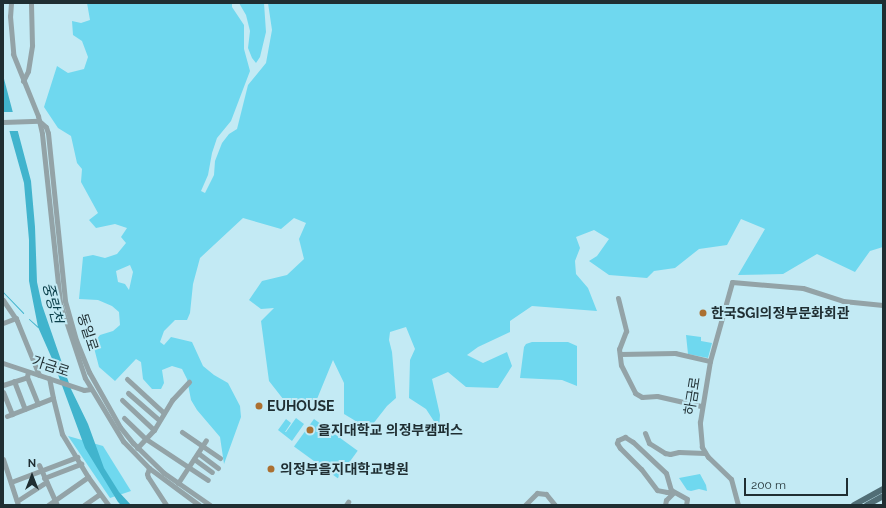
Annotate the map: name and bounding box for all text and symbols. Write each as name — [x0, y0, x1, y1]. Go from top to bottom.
water label: 중랑천 — [38, 281, 66, 325]
place label: 한국SGI의정부문화회관 — [711, 305, 850, 321]
marker: 한국SGI의정부문화회관 — [698, 308, 708, 318]
street label: 동일로 — [74, 311, 102, 353]
street label: 가금로 — [30, 352, 72, 380]
street label: 하금로 — [681, 376, 703, 416]
place label: EUHOUSE — [267, 398, 334, 414]
marker: EUHOUSE — [254, 401, 264, 411]
place label: 을지대학교 의정부캠퍼스 — [318, 422, 463, 438]
marker: 을지대학교 의정부캠퍼스 — [305, 425, 315, 435]
north arrow — [12, 456, 52, 496]
text: N — [28, 457, 36, 470]
place label: 의정부을지대학교병원 — [280, 461, 409, 477]
marker: 의정부을지대학교병원 — [265, 463, 277, 475]
scale bar — [746, 470, 850, 496]
text: 200 m — [751, 478, 786, 492]

